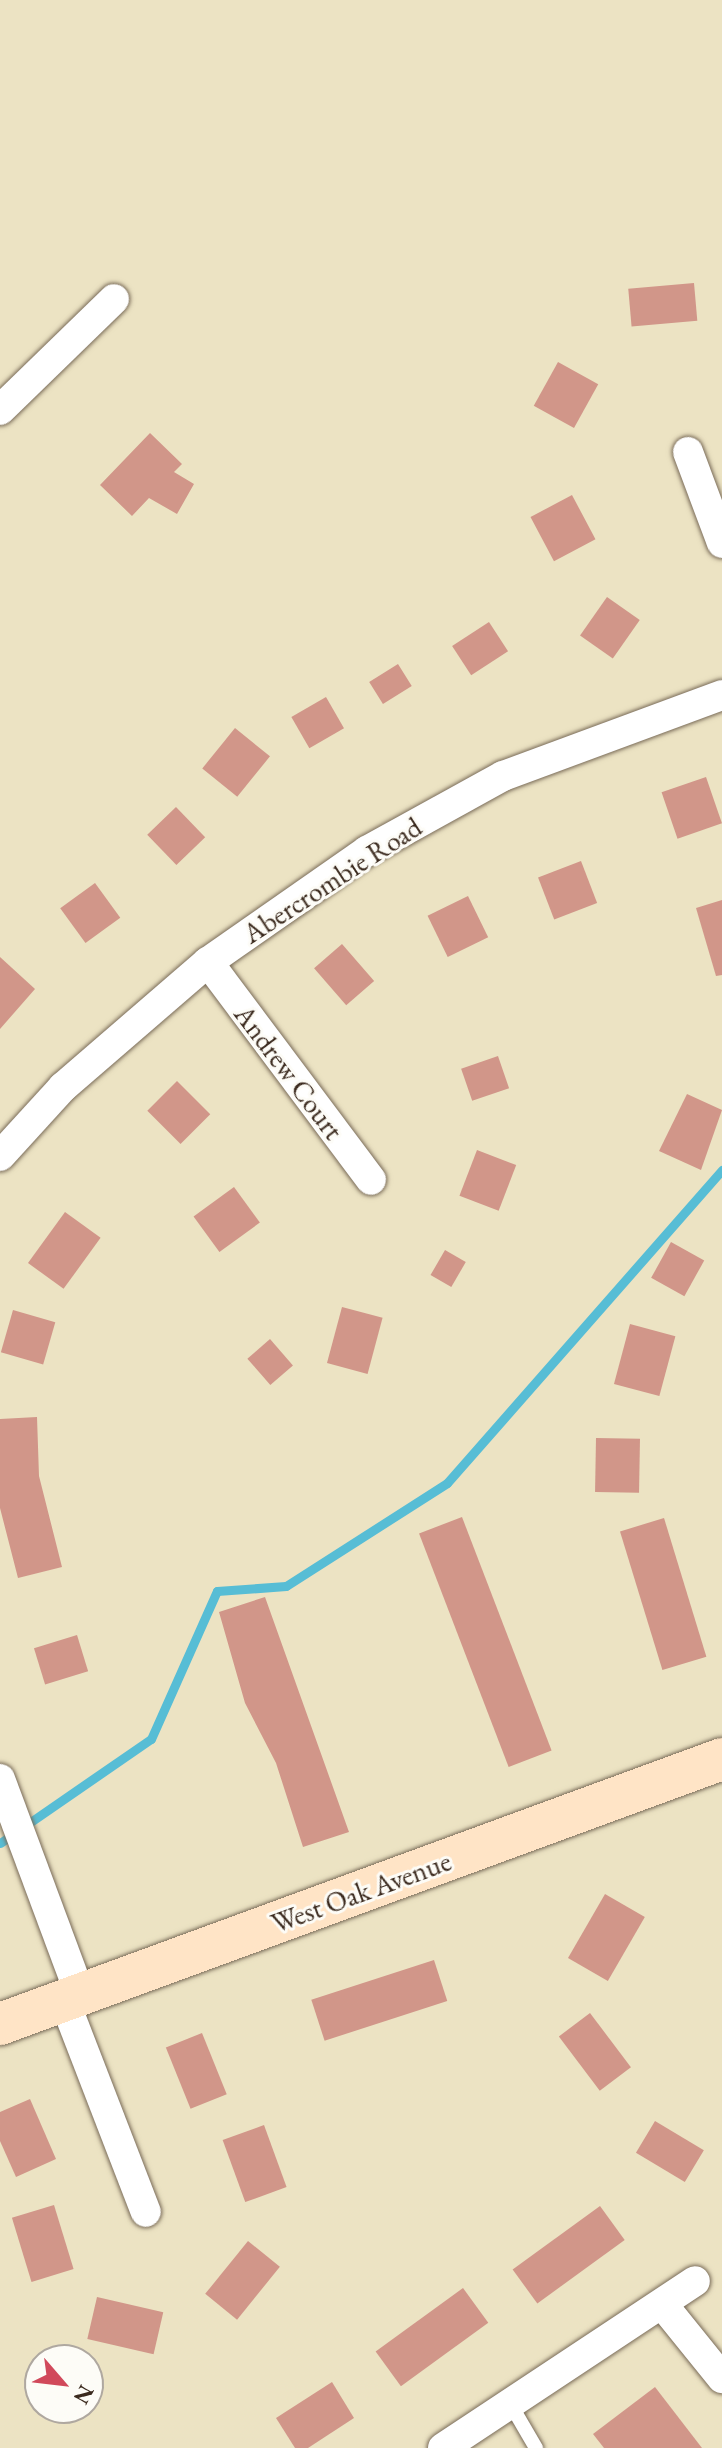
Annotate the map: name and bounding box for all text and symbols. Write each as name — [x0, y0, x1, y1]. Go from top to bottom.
street label: Abercrombie Road — [236, 810, 428, 950]
street label: Andrew Court — [227, 998, 351, 1146]
street label: West Oak Avenue — [267, 1844, 455, 1940]
north arrow — [24, 2344, 104, 2424]
text: N — [67, 2380, 101, 2409]

